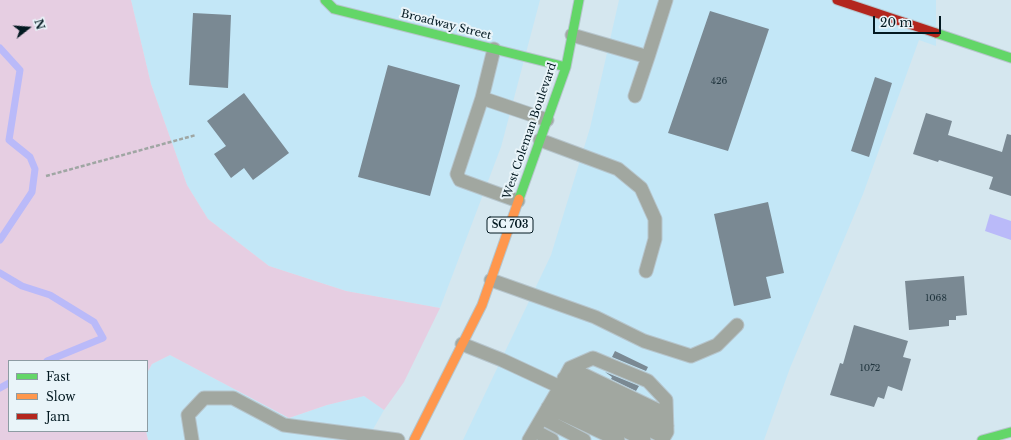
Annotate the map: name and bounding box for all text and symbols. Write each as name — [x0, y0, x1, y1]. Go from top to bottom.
street label: Broadway Street — [399, 7, 493, 43]
north arrow — [8, 8, 48, 48]
scale bar — [875, 8, 943, 34]
text: 20 m — [880, 15, 912, 30]
text: N — [31, 17, 48, 31]
street label: West Coleman Boulevard — [500, 61, 560, 201]
house number: 426 — [711, 76, 727, 86]
road number: SC 703 — [487, 217, 533, 233]
house number: 1068 — [925, 293, 947, 303]
legend — [8, 360, 148, 432]
house number: 1072 — [860, 363, 880, 373]
text: Fast — [46, 369, 70, 384]
text: Slow — [46, 389, 75, 404]
text: Jam — [46, 409, 70, 424]

